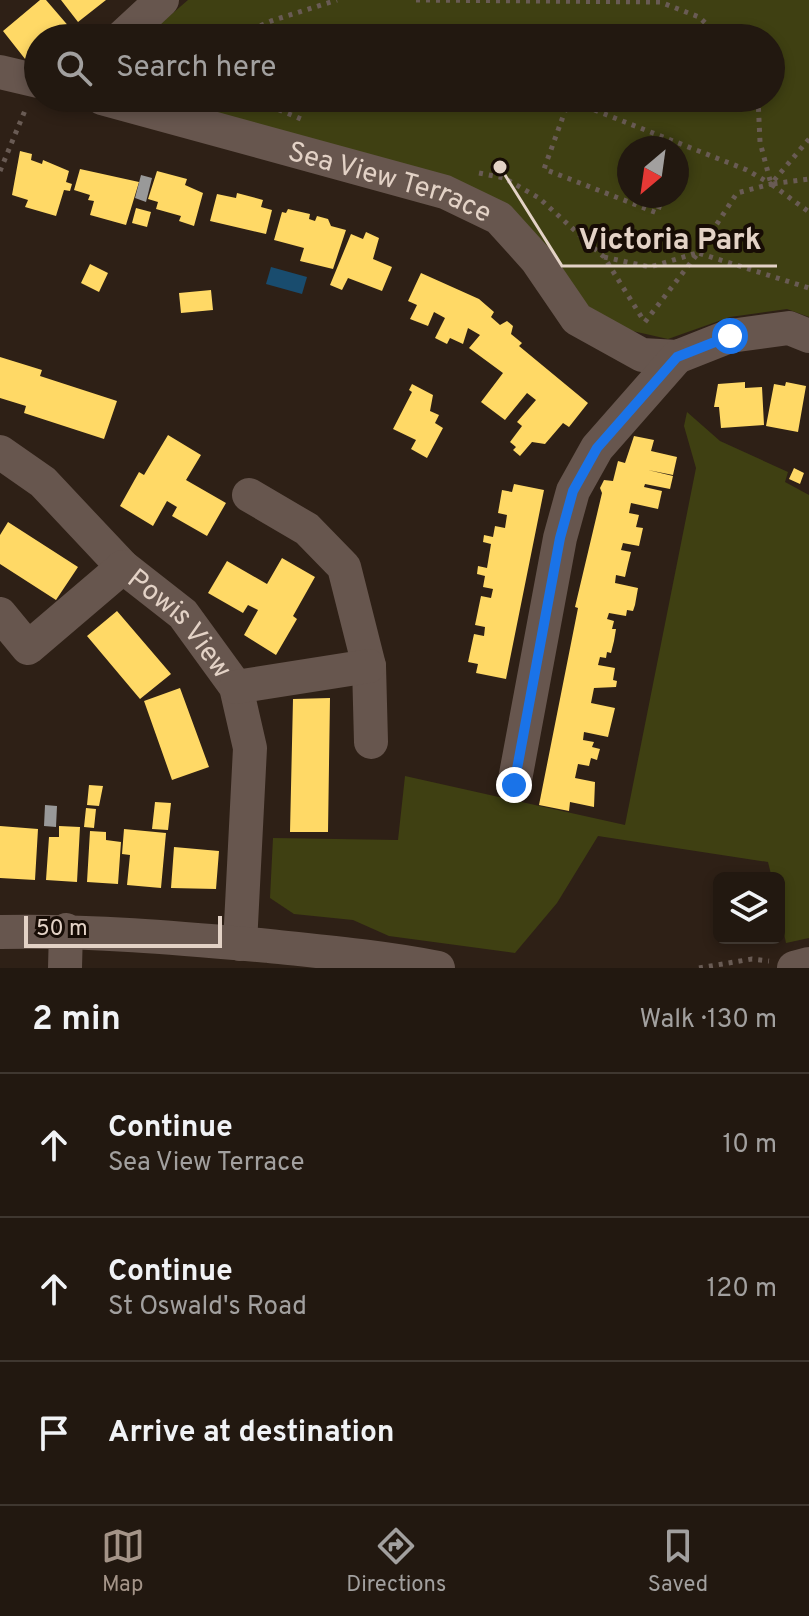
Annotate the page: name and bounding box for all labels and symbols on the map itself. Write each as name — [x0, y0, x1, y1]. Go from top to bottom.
street label: Sea View Terrace — [284, 135, 497, 233]
north arrow — [617, 136, 689, 208]
callout: Victoria Park — [562, 212, 777, 266]
text: Victoria Park — [579, 223, 761, 260]
route start — [712, 318, 748, 354]
street label: Powis View — [119, 562, 239, 686]
route end — [496, 767, 532, 803]
scale bar — [24, 912, 222, 948]

